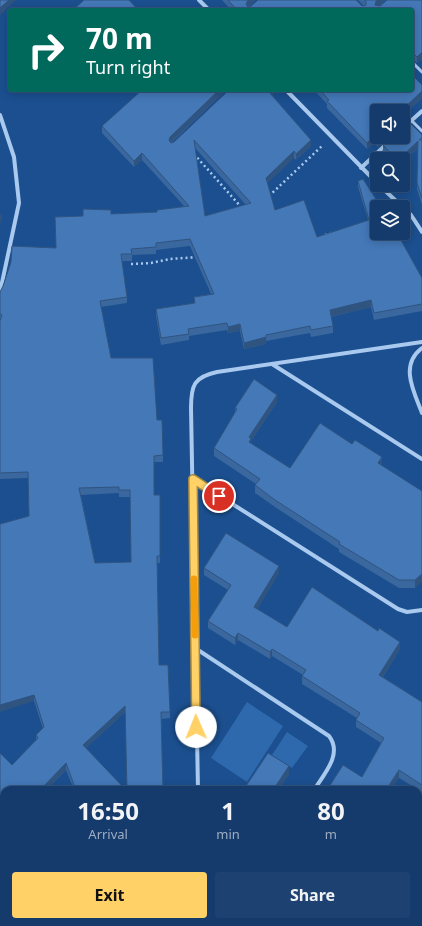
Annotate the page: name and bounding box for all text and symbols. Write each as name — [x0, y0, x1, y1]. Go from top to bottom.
text: 70 m — [86, 19, 153, 57]
icon: right — [20, 24, 72, 76]
text: Turn right — [86, 55, 170, 79]
map controls — [370, 104, 410, 240]
button: sound — [370, 104, 410, 144]
button: search — [370, 152, 410, 192]
button: layers — [370, 200, 410, 240]
pin — [202, 479, 236, 513]
icon: arrive — [208, 485, 230, 507]
position arrow — [175, 706, 217, 748]
text: 16:50 — [77, 794, 139, 827]
text: 1 — [221, 794, 235, 827]
text: 80 — [317, 794, 345, 827]
text: Arrival — [88, 825, 128, 843]
text: min — [216, 825, 240, 843]
text: m — [325, 825, 337, 843]
button: Exit — [12, 872, 207, 918]
button: Share — [215, 872, 410, 918]

